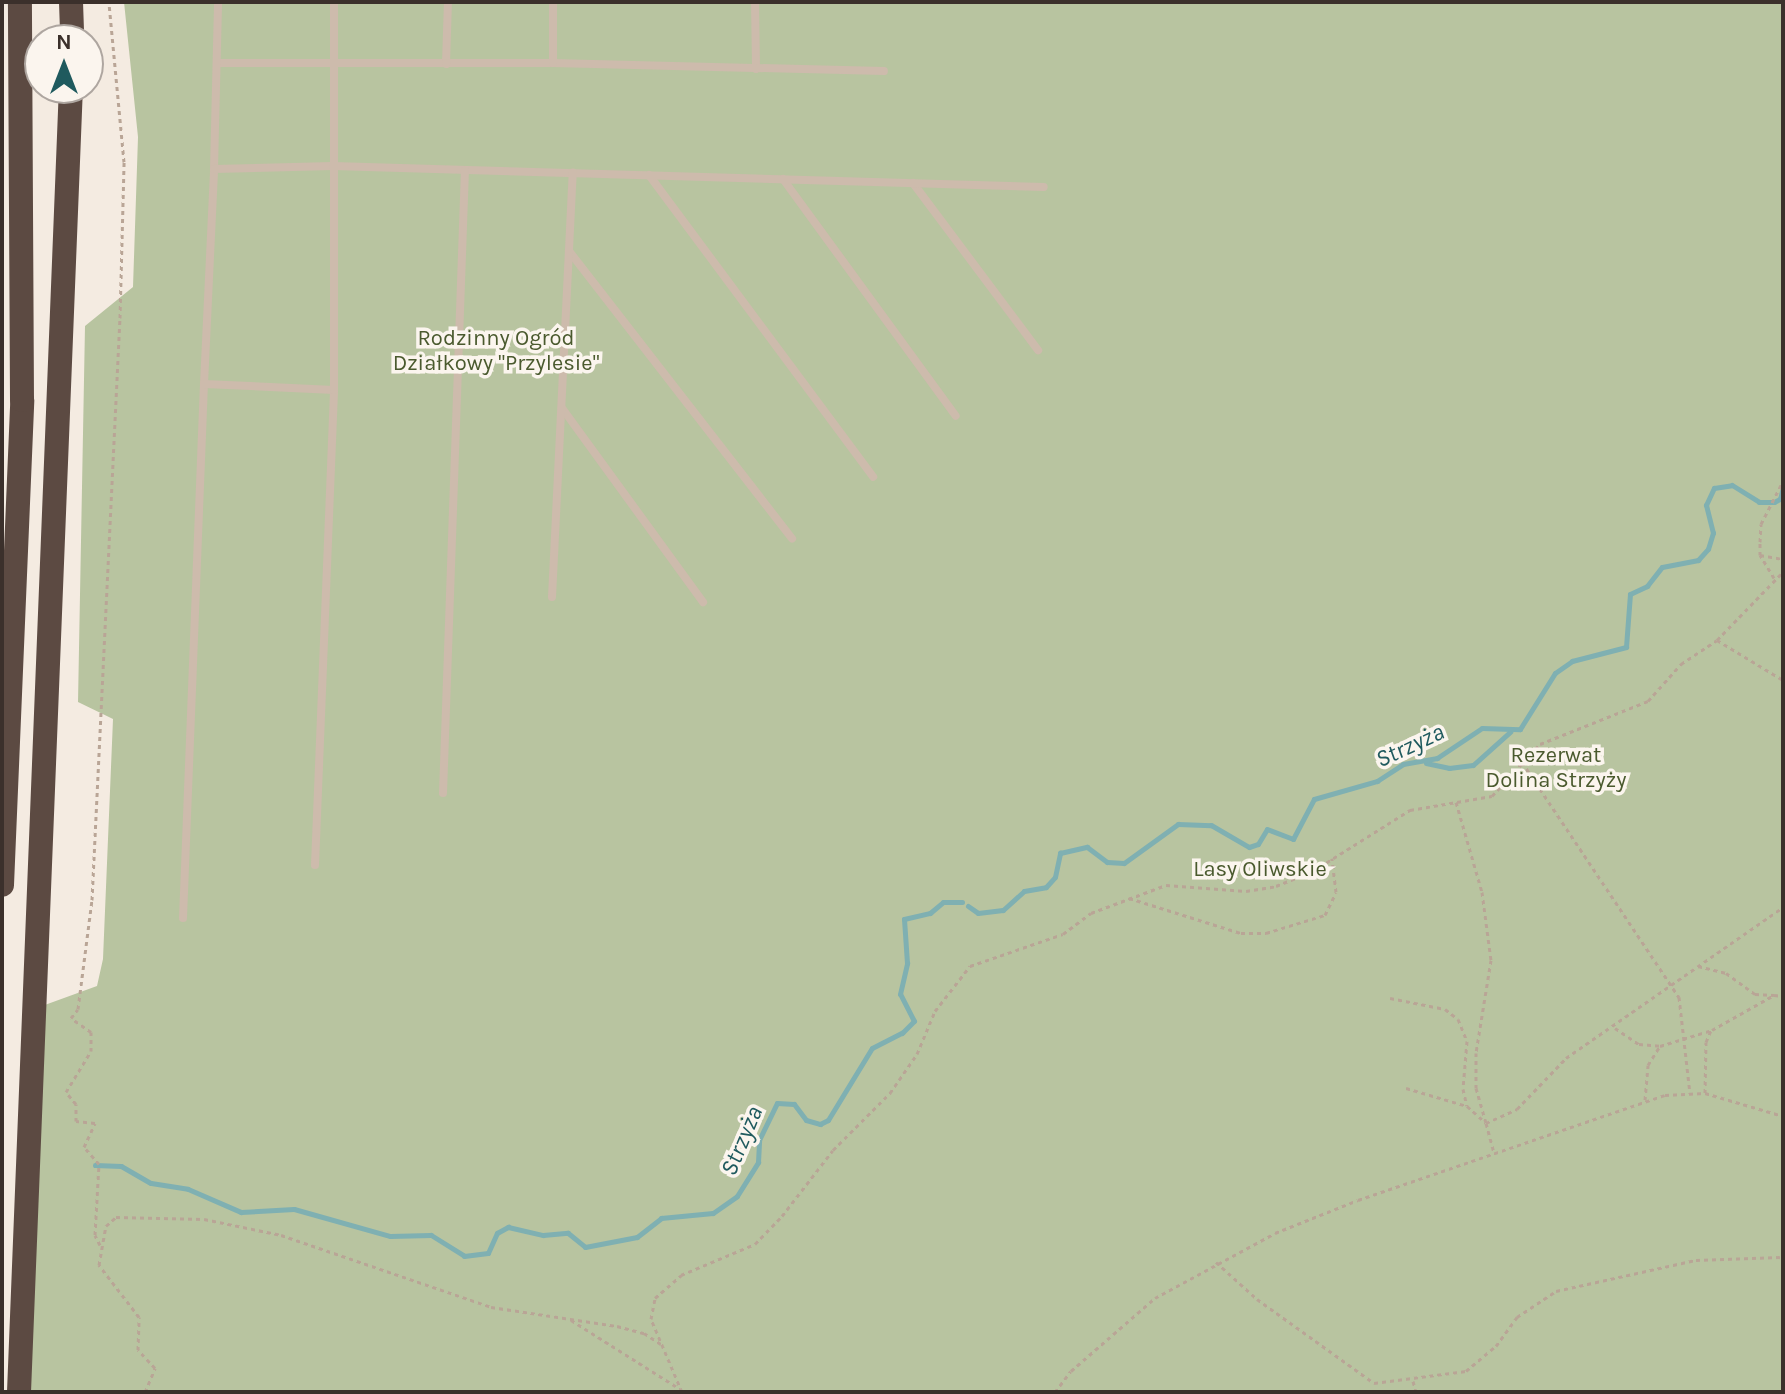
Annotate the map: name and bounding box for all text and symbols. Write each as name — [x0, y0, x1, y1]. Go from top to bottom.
north arrow — [24, 24, 104, 104]
text: N — [56, 29, 72, 55]
park label: Rodzinny Ogród Działkowy "Przylesie" — [393, 325, 599, 376]
water label: Strzyża — [1371, 718, 1449, 774]
park label: Rezerwat Dolina Strzyży — [1486, 742, 1626, 794]
park label: Lasy Oliwskie — [1193, 857, 1327, 883]
water label: Strzyża — [715, 1102, 769, 1180]

